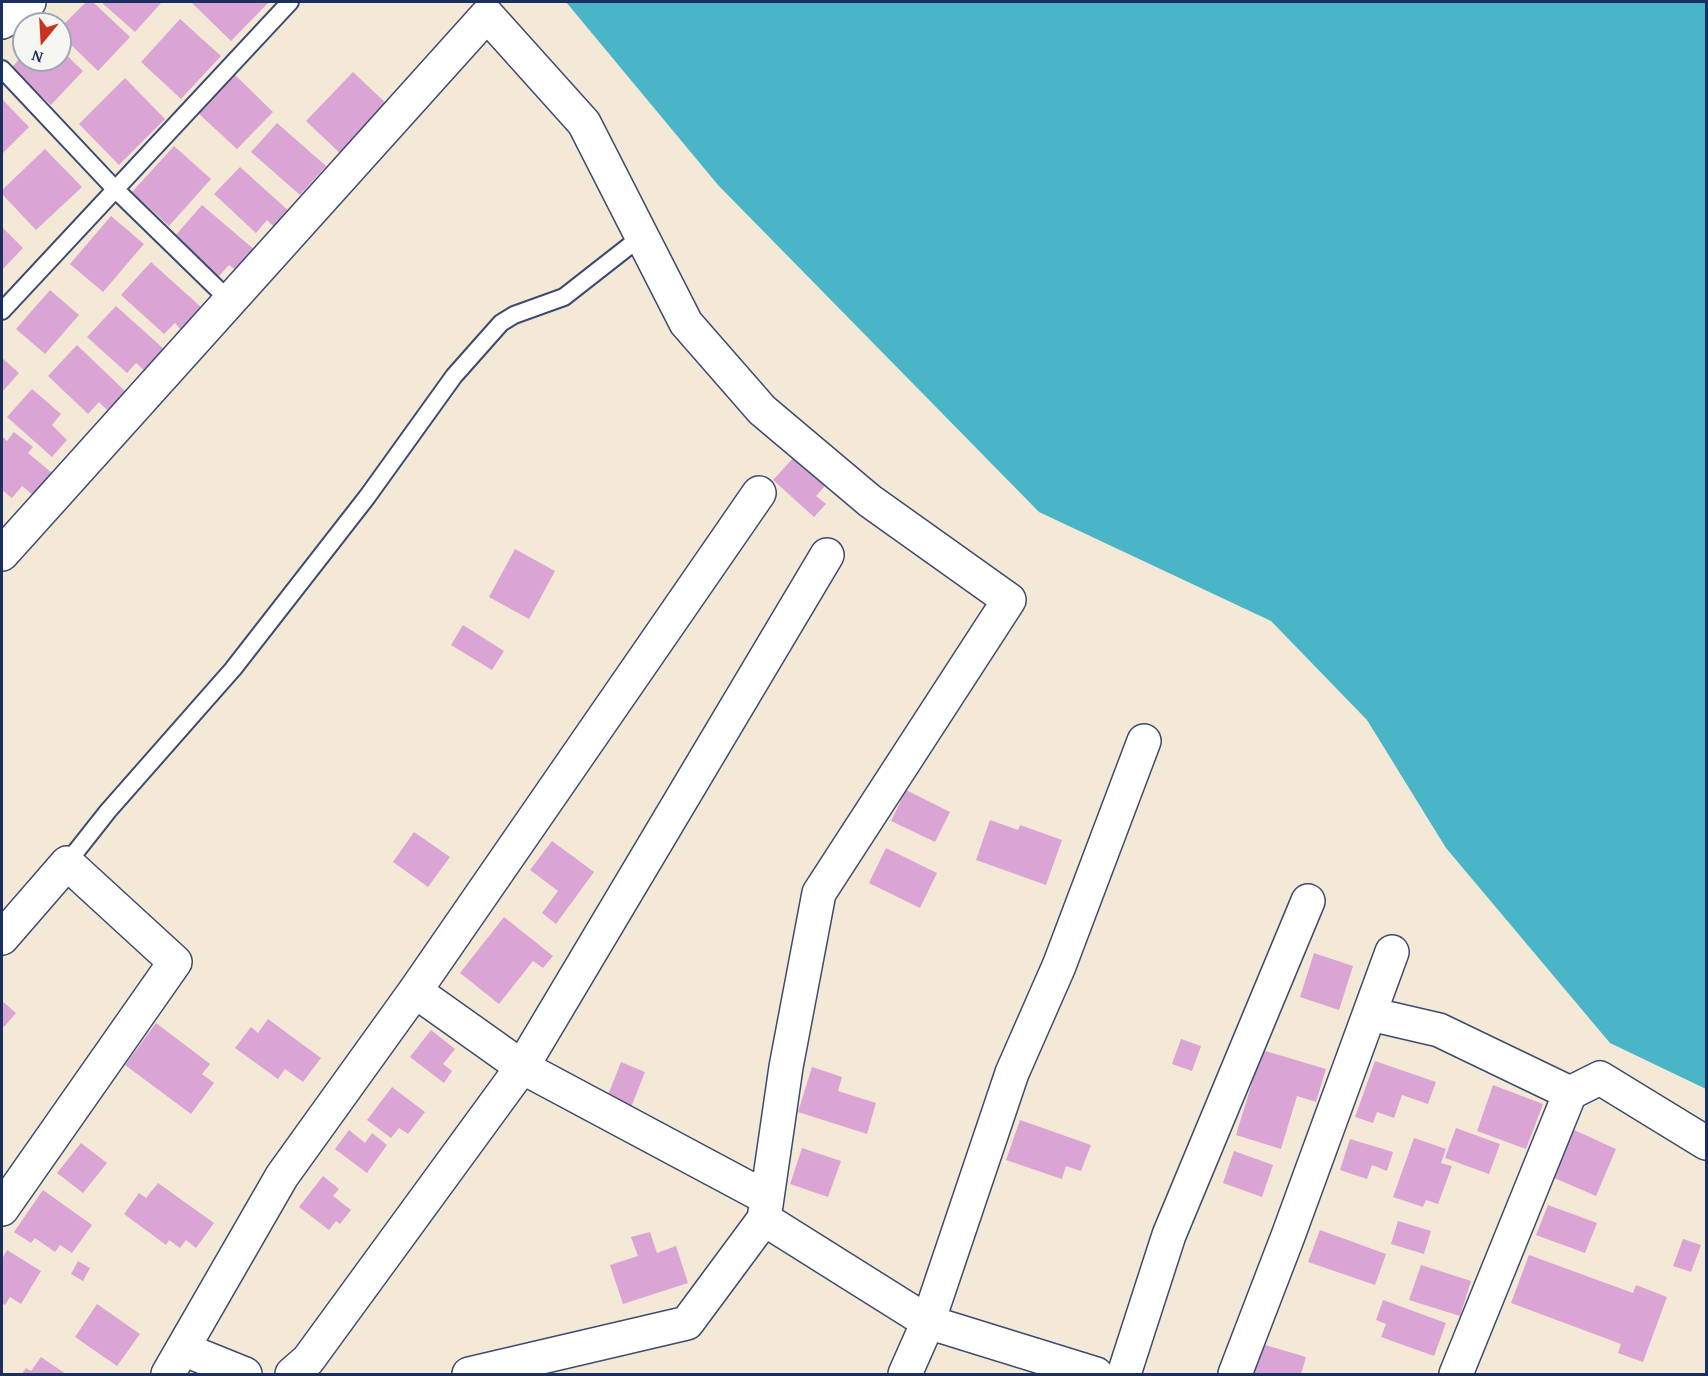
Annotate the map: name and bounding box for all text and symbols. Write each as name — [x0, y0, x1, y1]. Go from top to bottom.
north arrow — [12, 12, 72, 72]
text: N — [28, 44, 46, 70]

